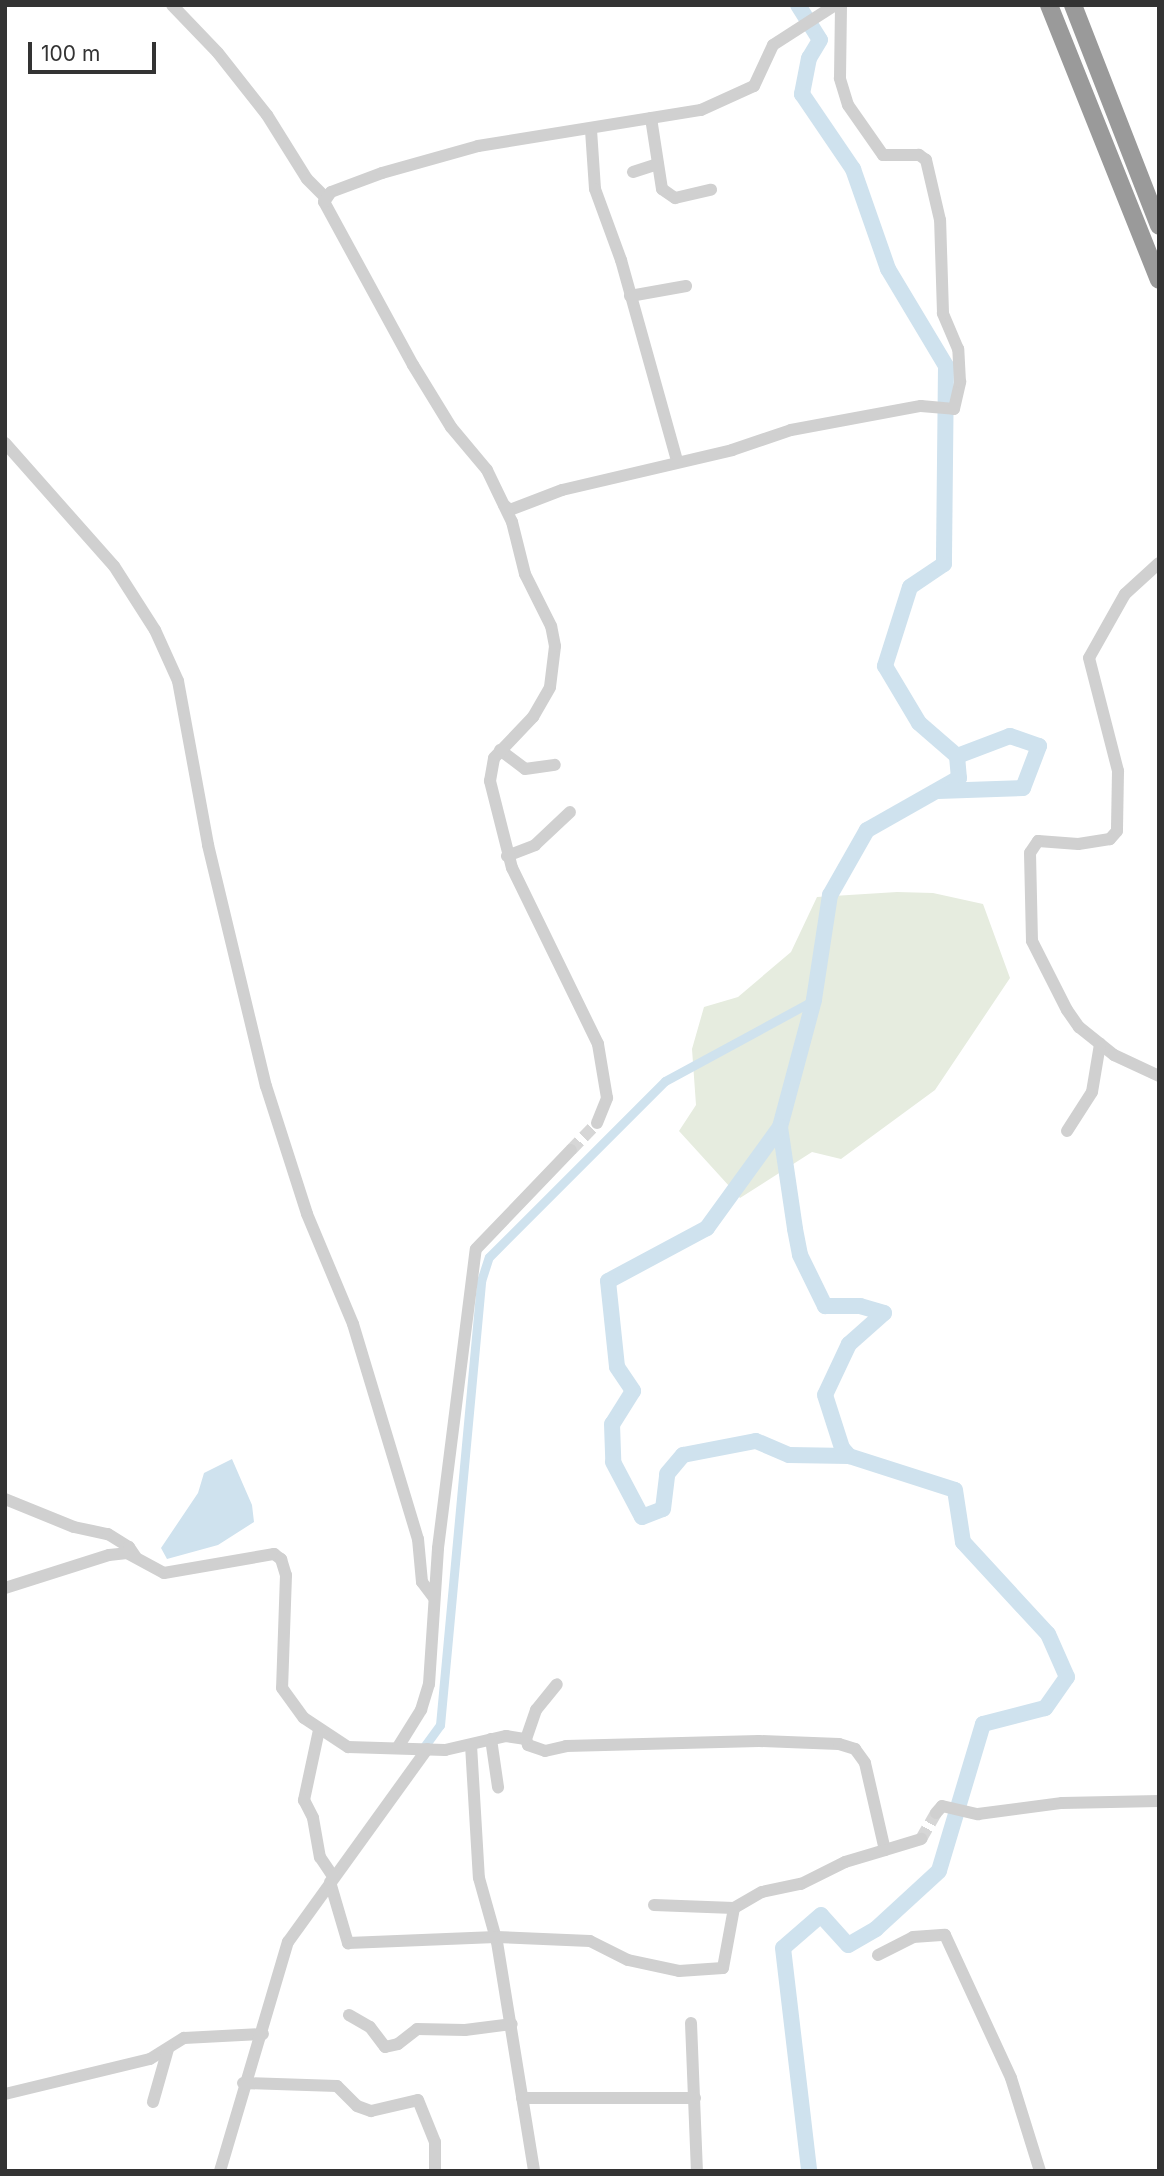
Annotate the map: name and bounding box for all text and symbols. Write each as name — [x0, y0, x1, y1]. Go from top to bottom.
scale bar — [32, 28, 159, 72]
text: 100 m — [41, 41, 100, 66]

